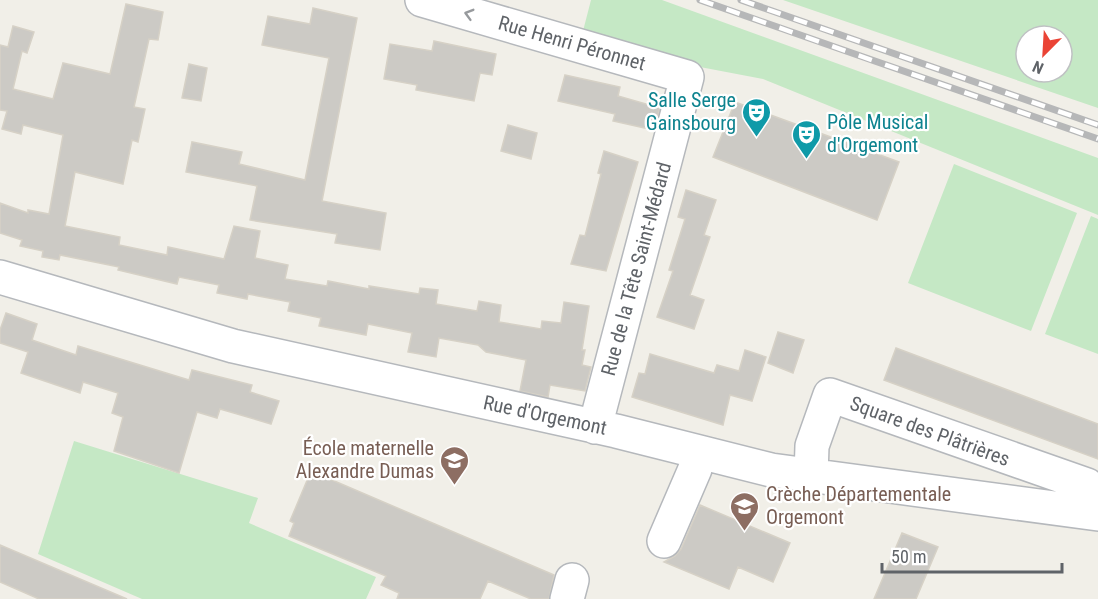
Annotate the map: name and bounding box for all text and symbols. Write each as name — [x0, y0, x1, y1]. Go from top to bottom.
one-way arrow — [464, 9, 475, 21]
street label: Rue Henri Péronnet — [496, 11, 648, 75]
north arrow — [1014, 24, 1074, 84]
text: N — [1030, 57, 1046, 78]
place label: Salle Serge Gainsbourg — [646, 88, 736, 135]
theatre icon: Salle Serge Gainsbourg — [741, 96, 773, 138]
place label: Pôle Musical d'Orgemont — [827, 110, 928, 157]
theatre icon: Pôle Musical d'Orgemont — [790, 118, 822, 160]
street label: Rue de la Tête Saint-Médard — [596, 160, 676, 378]
street label: Rue d'Orgemont — [481, 390, 609, 440]
street label: Square des Plâtrières — [847, 391, 1013, 471]
place label: École maternelle Alexandre Dumas — [296, 436, 434, 483]
school or university icon: École maternelle Alexandre Dumas — [439, 444, 471, 486]
place label: Crèche Départementale Orgemont — [766, 482, 951, 529]
school or university icon: Crèche Départementale Orgemont — [729, 490, 761, 532]
scale bar — [882, 536, 1062, 574]
text: 50 m — [891, 546, 926, 567]

